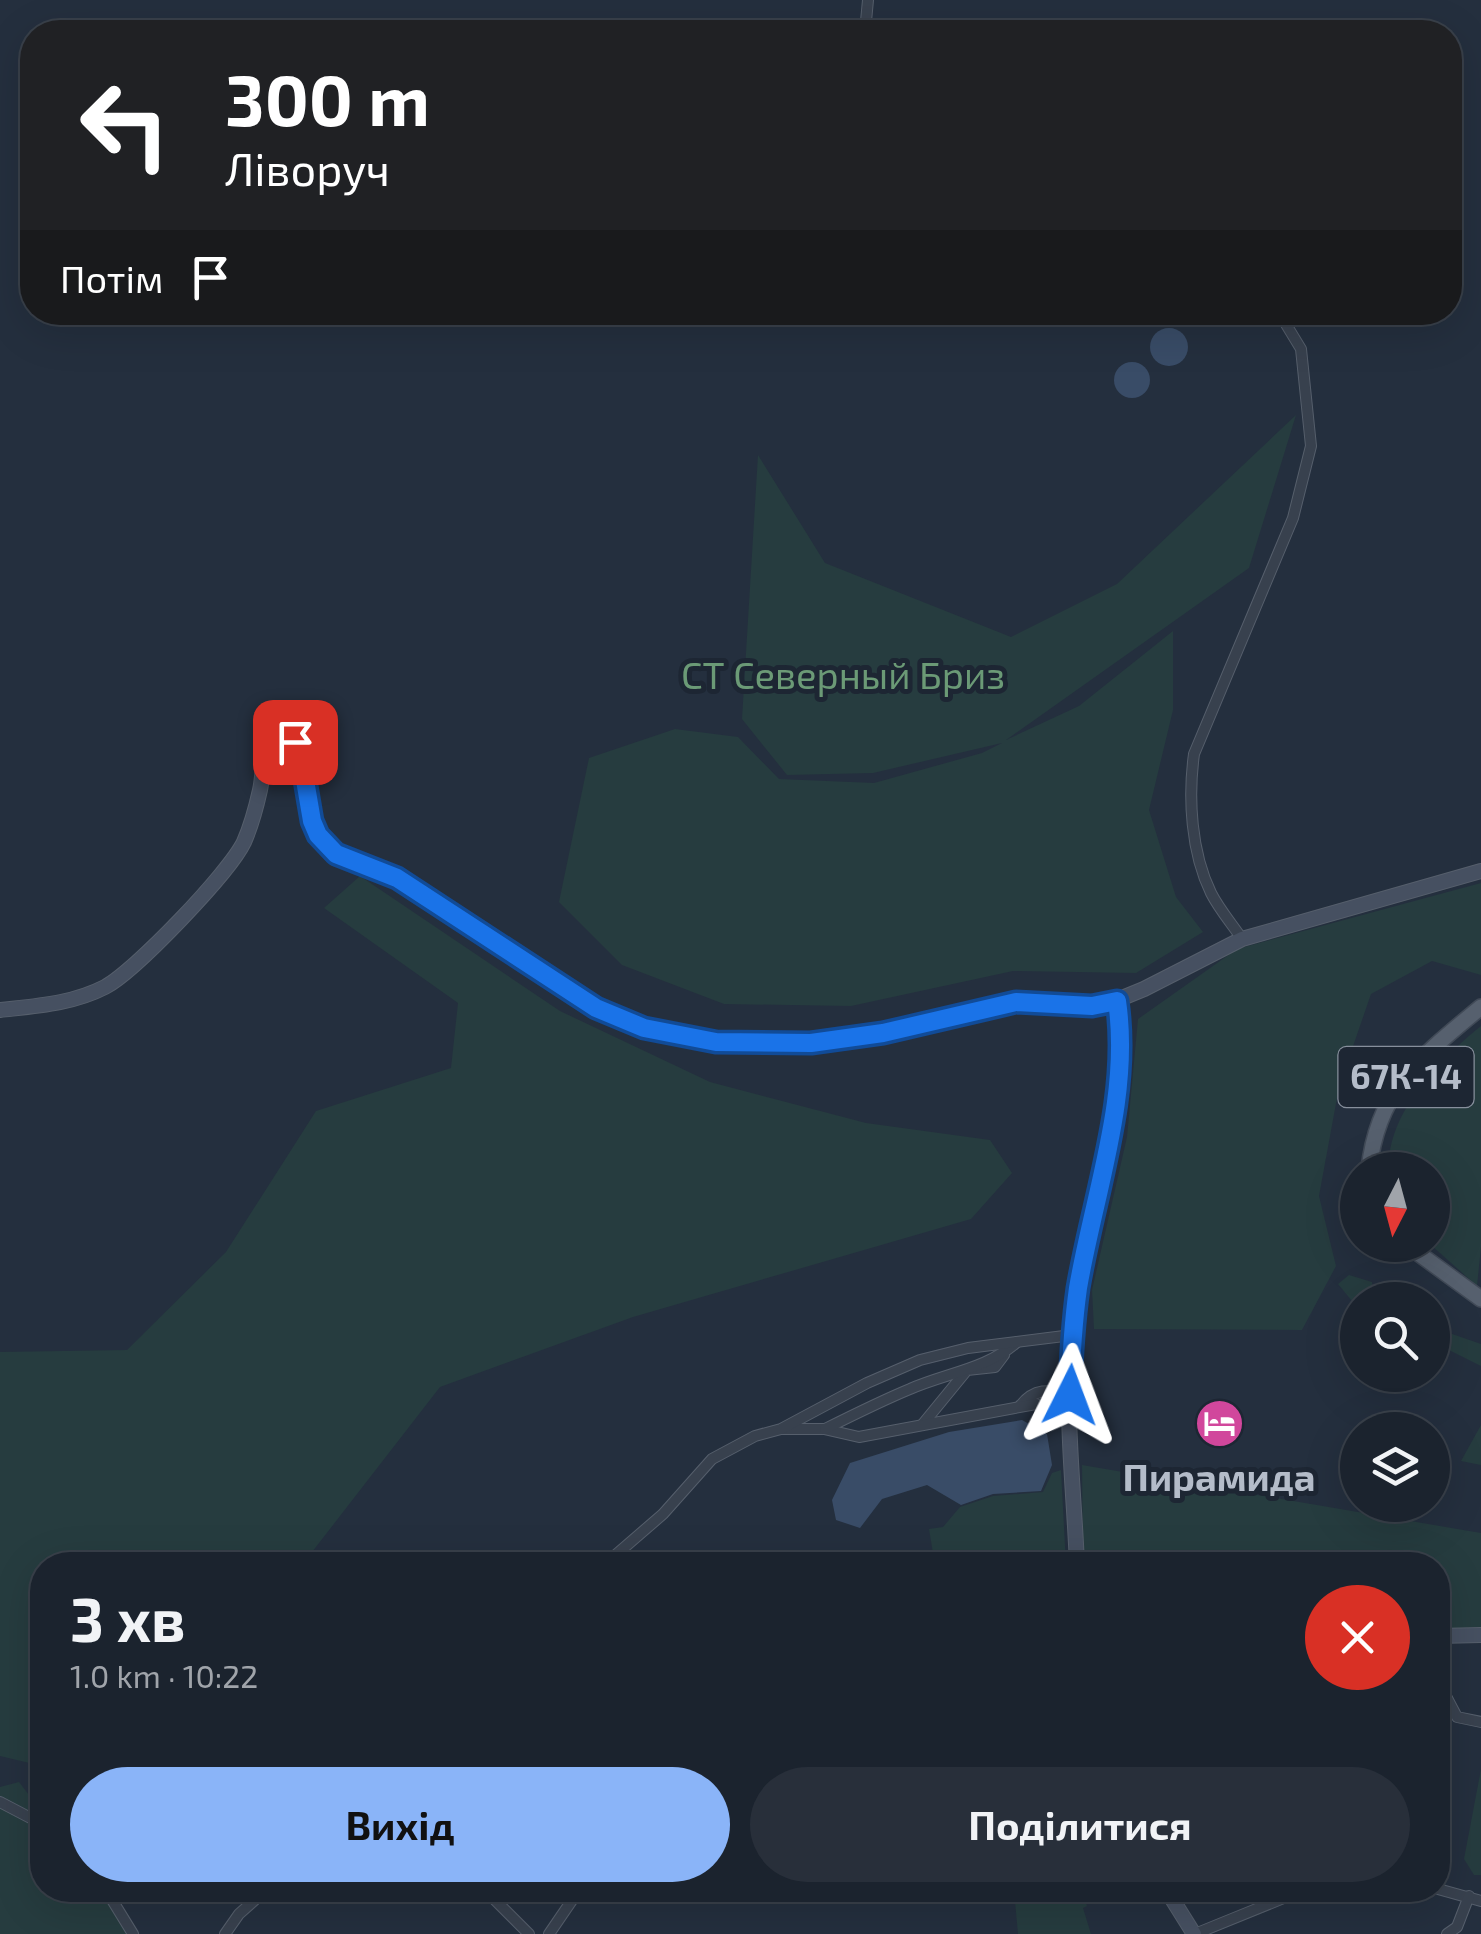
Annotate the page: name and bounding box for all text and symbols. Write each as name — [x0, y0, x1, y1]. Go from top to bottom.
text: 300 m — [225, 56, 430, 140]
icon: left — [60, 60, 190, 190]
text: Ліворуч — [225, 141, 390, 195]
icon: arrive — [183, 250, 238, 305]
text: Потім — [60, 255, 163, 301]
park label: СТ Северный Бриз — [681, 651, 1005, 697]
pin — [253, 700, 338, 785]
icon: arrive — [268, 715, 323, 770]
road number: 67К-14 — [1338, 1047, 1474, 1107]
north arrow — [1340, 1152, 1450, 1262]
map controls — [1340, 1152, 1450, 1522]
button: search — [1340, 1282, 1450, 1392]
position arrow — [1018, 1343, 1122, 1447]
hotel icon: Пирамида — [1193, 1398, 1245, 1450]
button: layers — [1340, 1412, 1450, 1522]
place label: Пирамида — [1123, 1453, 1315, 1499]
text: 3 хв — [70, 1582, 186, 1654]
button: close — [1305, 1585, 1410, 1690]
text: 1.0 km · 10:22 — [70, 1656, 258, 1694]
button: Вихід — [70, 1767, 730, 1882]
button: Поділитися — [750, 1767, 1410, 1882]

